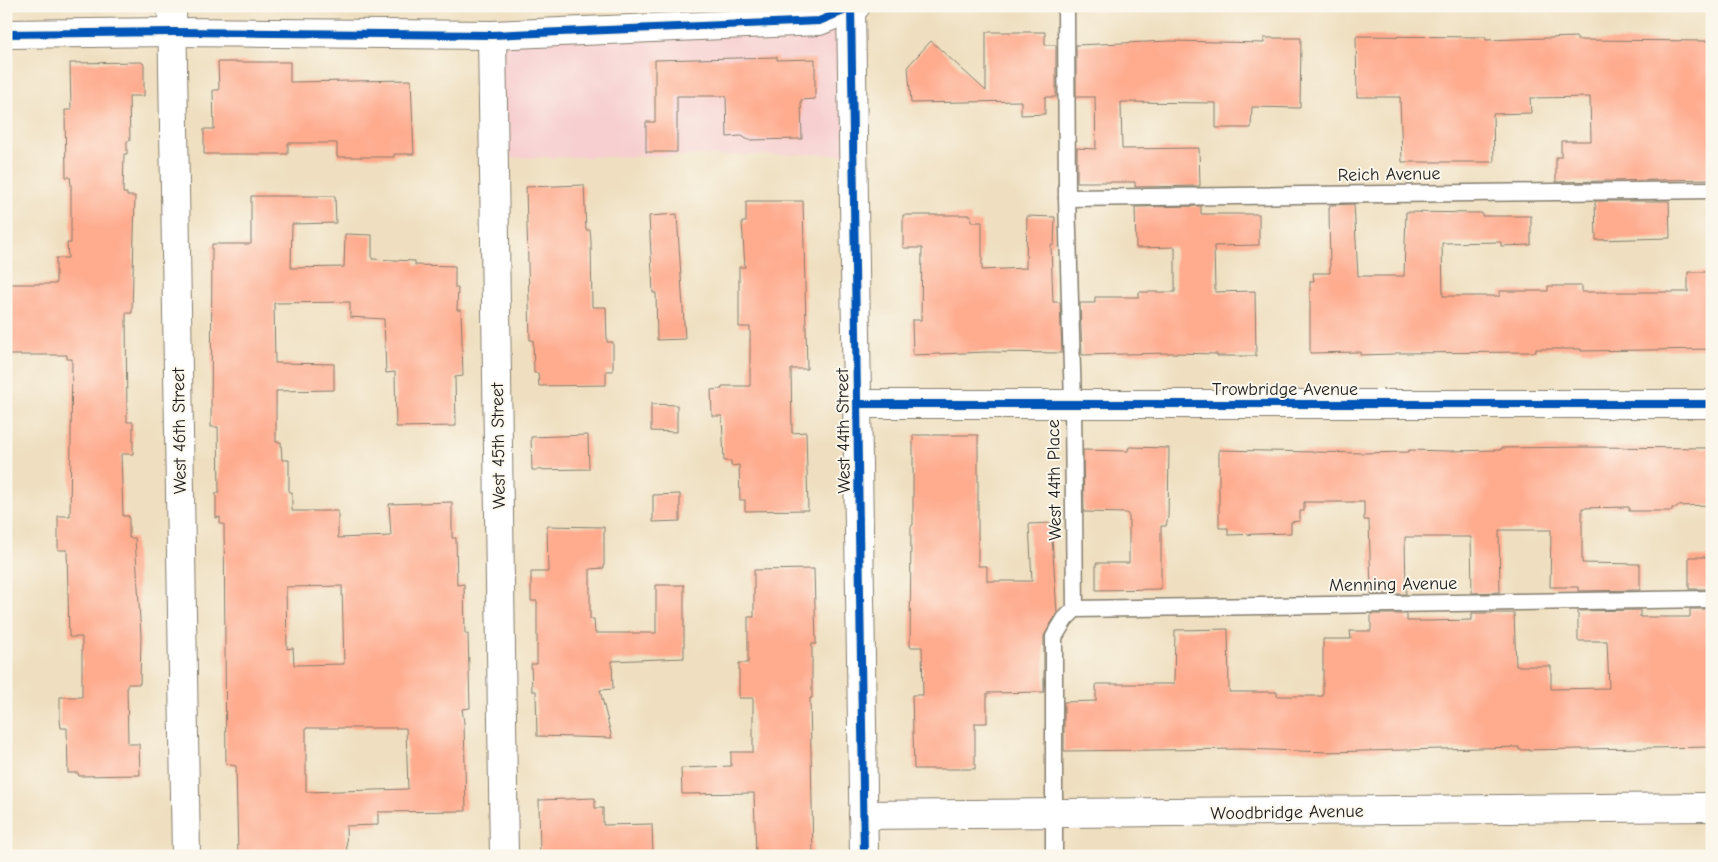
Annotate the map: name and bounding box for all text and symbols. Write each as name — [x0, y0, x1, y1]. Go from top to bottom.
street label: Reich Avenue — [1337, 163, 1441, 186]
street label: West 46th Street — [168, 367, 191, 494]
street label: West 44th Street — [832, 367, 855, 494]
street label: Trowbridge Avenue — [1212, 379, 1358, 400]
street label: West 45th Street — [487, 382, 510, 509]
street label: West 44th Place — [1043, 419, 1066, 541]
street label: Menning Avenue — [1329, 573, 1457, 596]
street label: Woodbridge Avenue — [1210, 801, 1364, 824]

